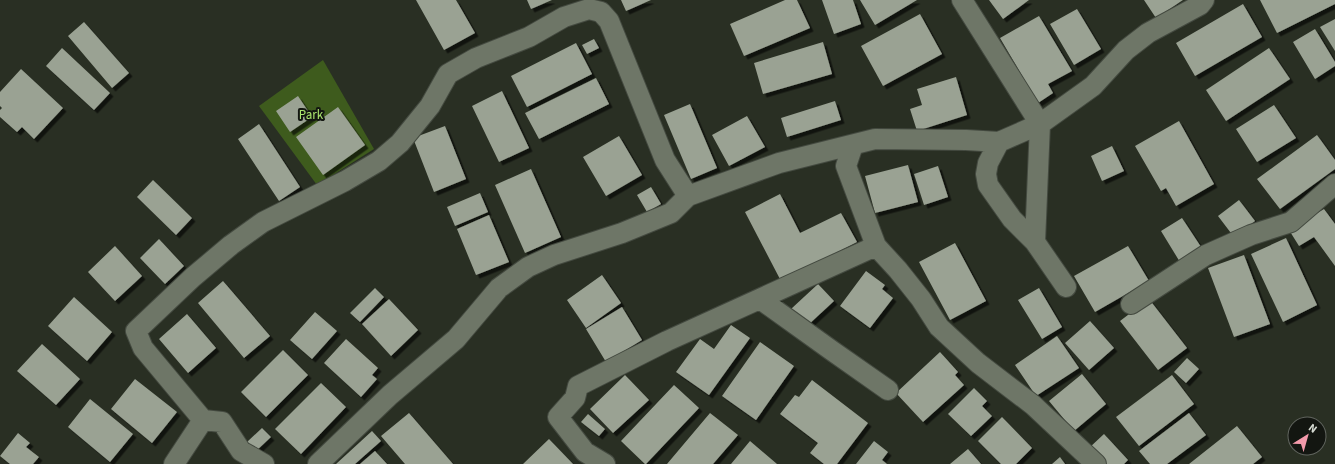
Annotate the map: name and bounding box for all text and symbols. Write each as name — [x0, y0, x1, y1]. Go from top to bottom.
park label: Park — [299, 106, 324, 124]
north arrow — [1287, 416, 1327, 456]
text: N — [1305, 420, 1320, 437]

